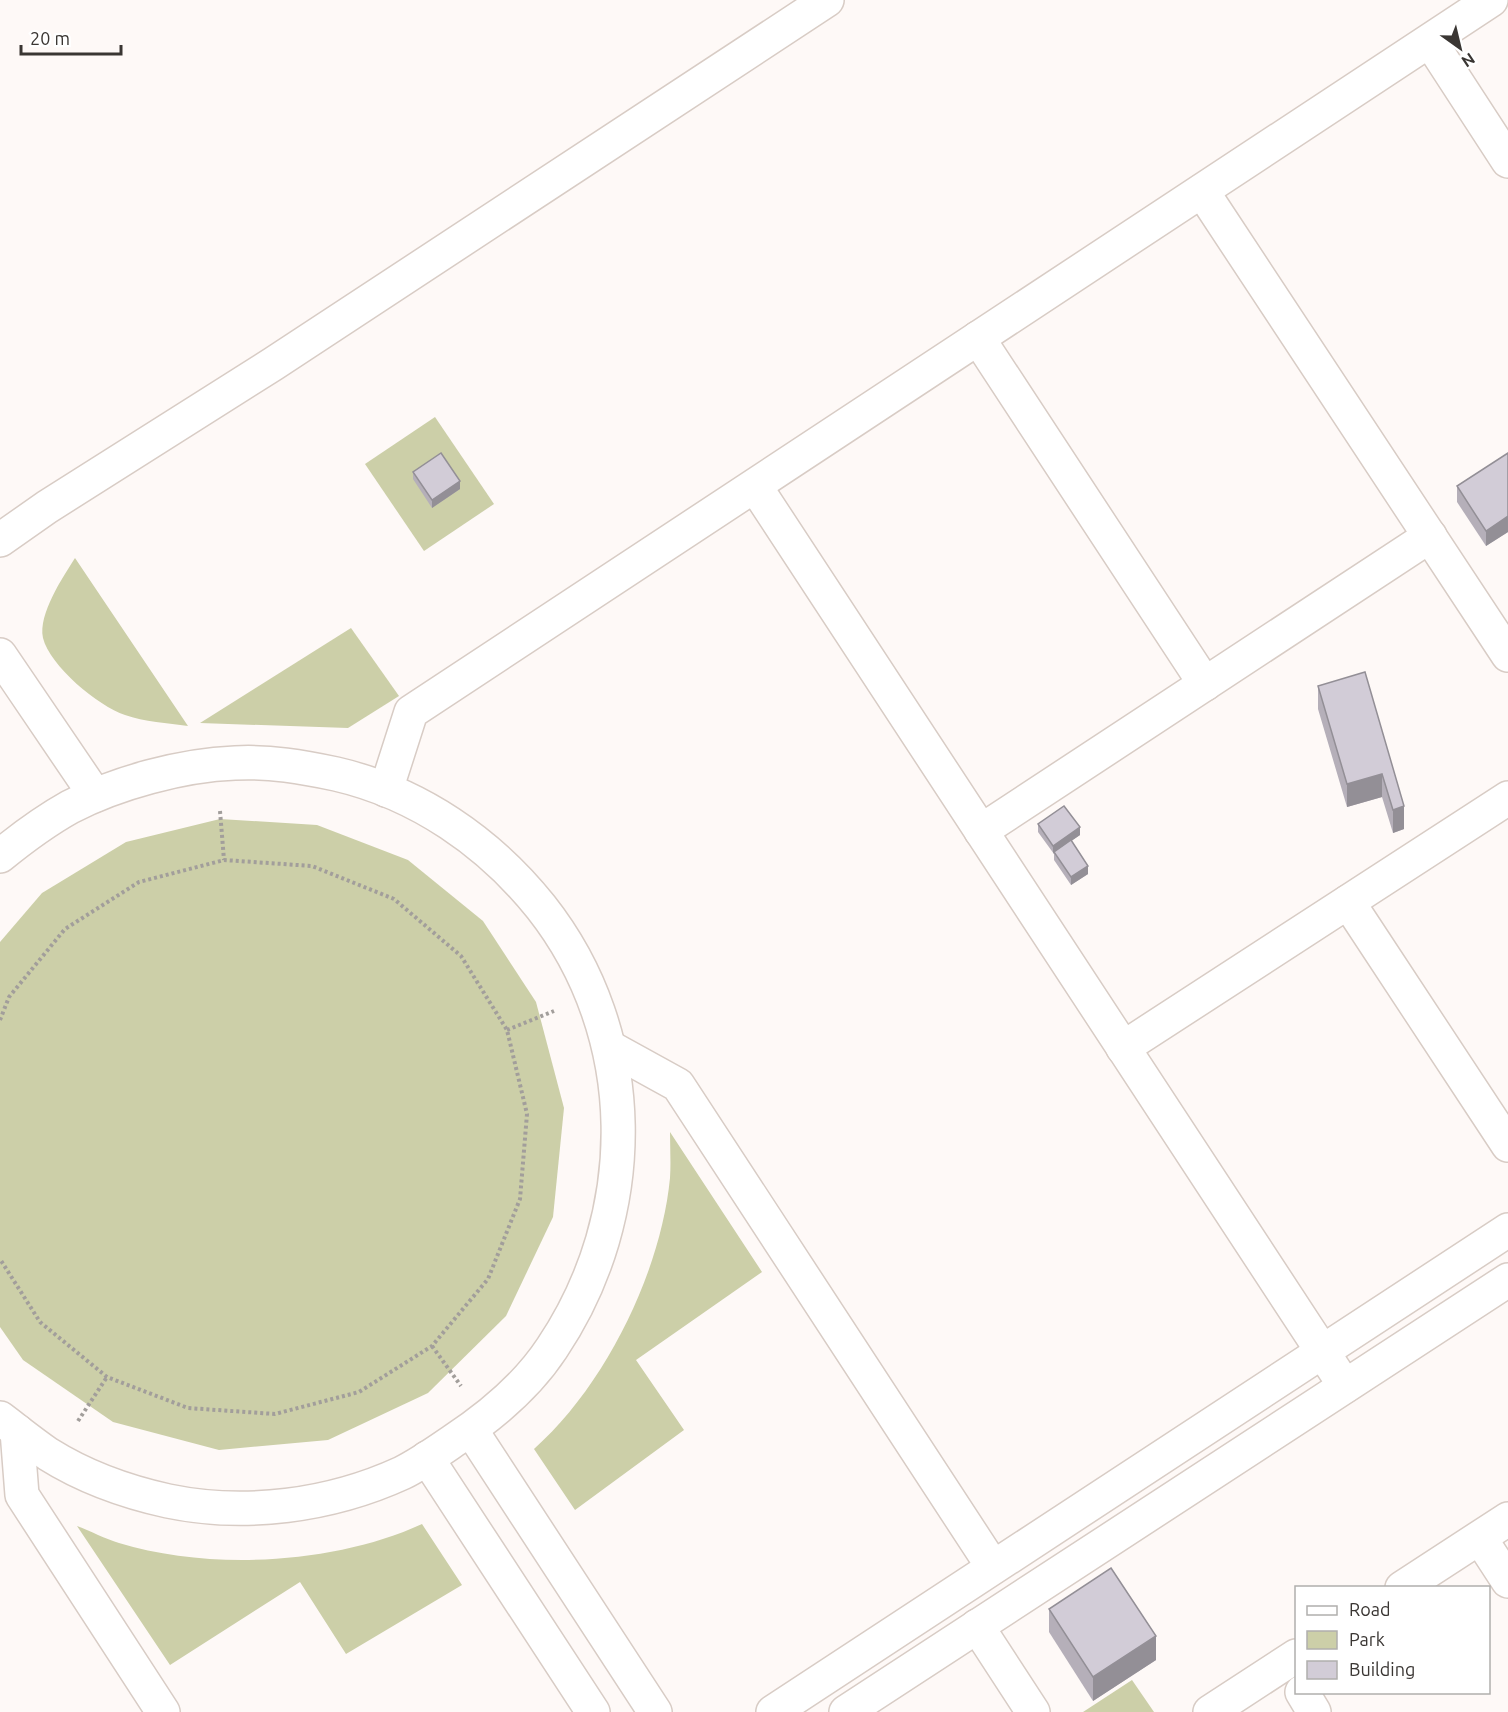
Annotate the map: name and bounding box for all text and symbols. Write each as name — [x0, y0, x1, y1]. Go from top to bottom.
scale bar — [21, 18, 122, 56]
north arrow — [1430, 18, 1490, 78]
text: 20 m — [30, 28, 70, 48]
text: N — [1458, 50, 1478, 71]
legend — [1295, 1586, 1490, 1694]
text: Road — [1349, 1599, 1391, 1619]
text: Park — [1349, 1629, 1385, 1649]
text: Building — [1349, 1659, 1415, 1679]

